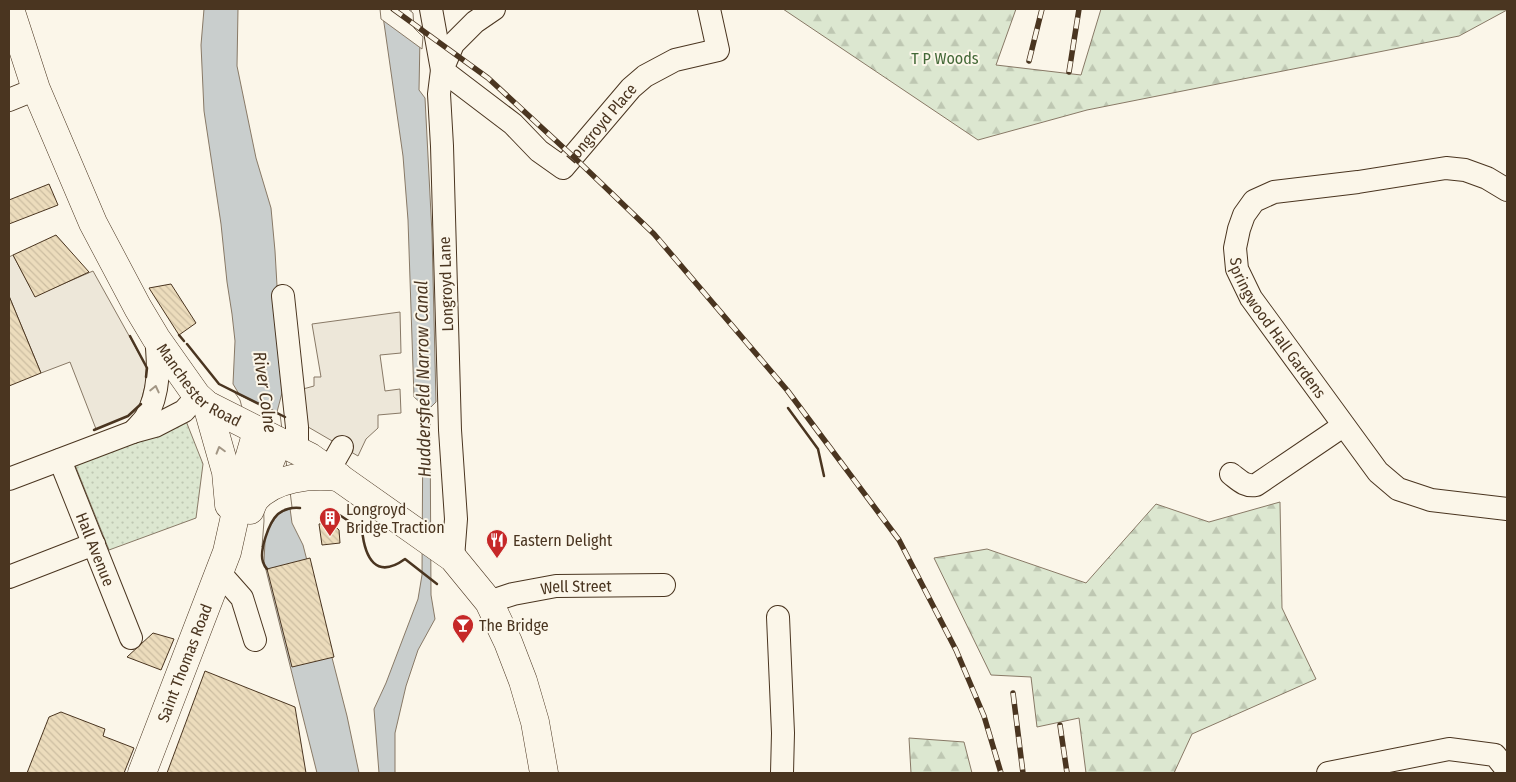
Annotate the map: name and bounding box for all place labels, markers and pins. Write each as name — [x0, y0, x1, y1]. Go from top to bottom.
place label: Longroyd Bridge Traction — [346, 500, 445, 537]
building icon: Longroyd Bridge Traction — [318, 506, 342, 537]
restaurant icon: Eastern Delight — [485, 528, 509, 559]
place label: Eastern Delight — [513, 531, 613, 550]
bar icon: The Bridge — [451, 613, 475, 644]
place label: The Bridge — [479, 616, 549, 635]

